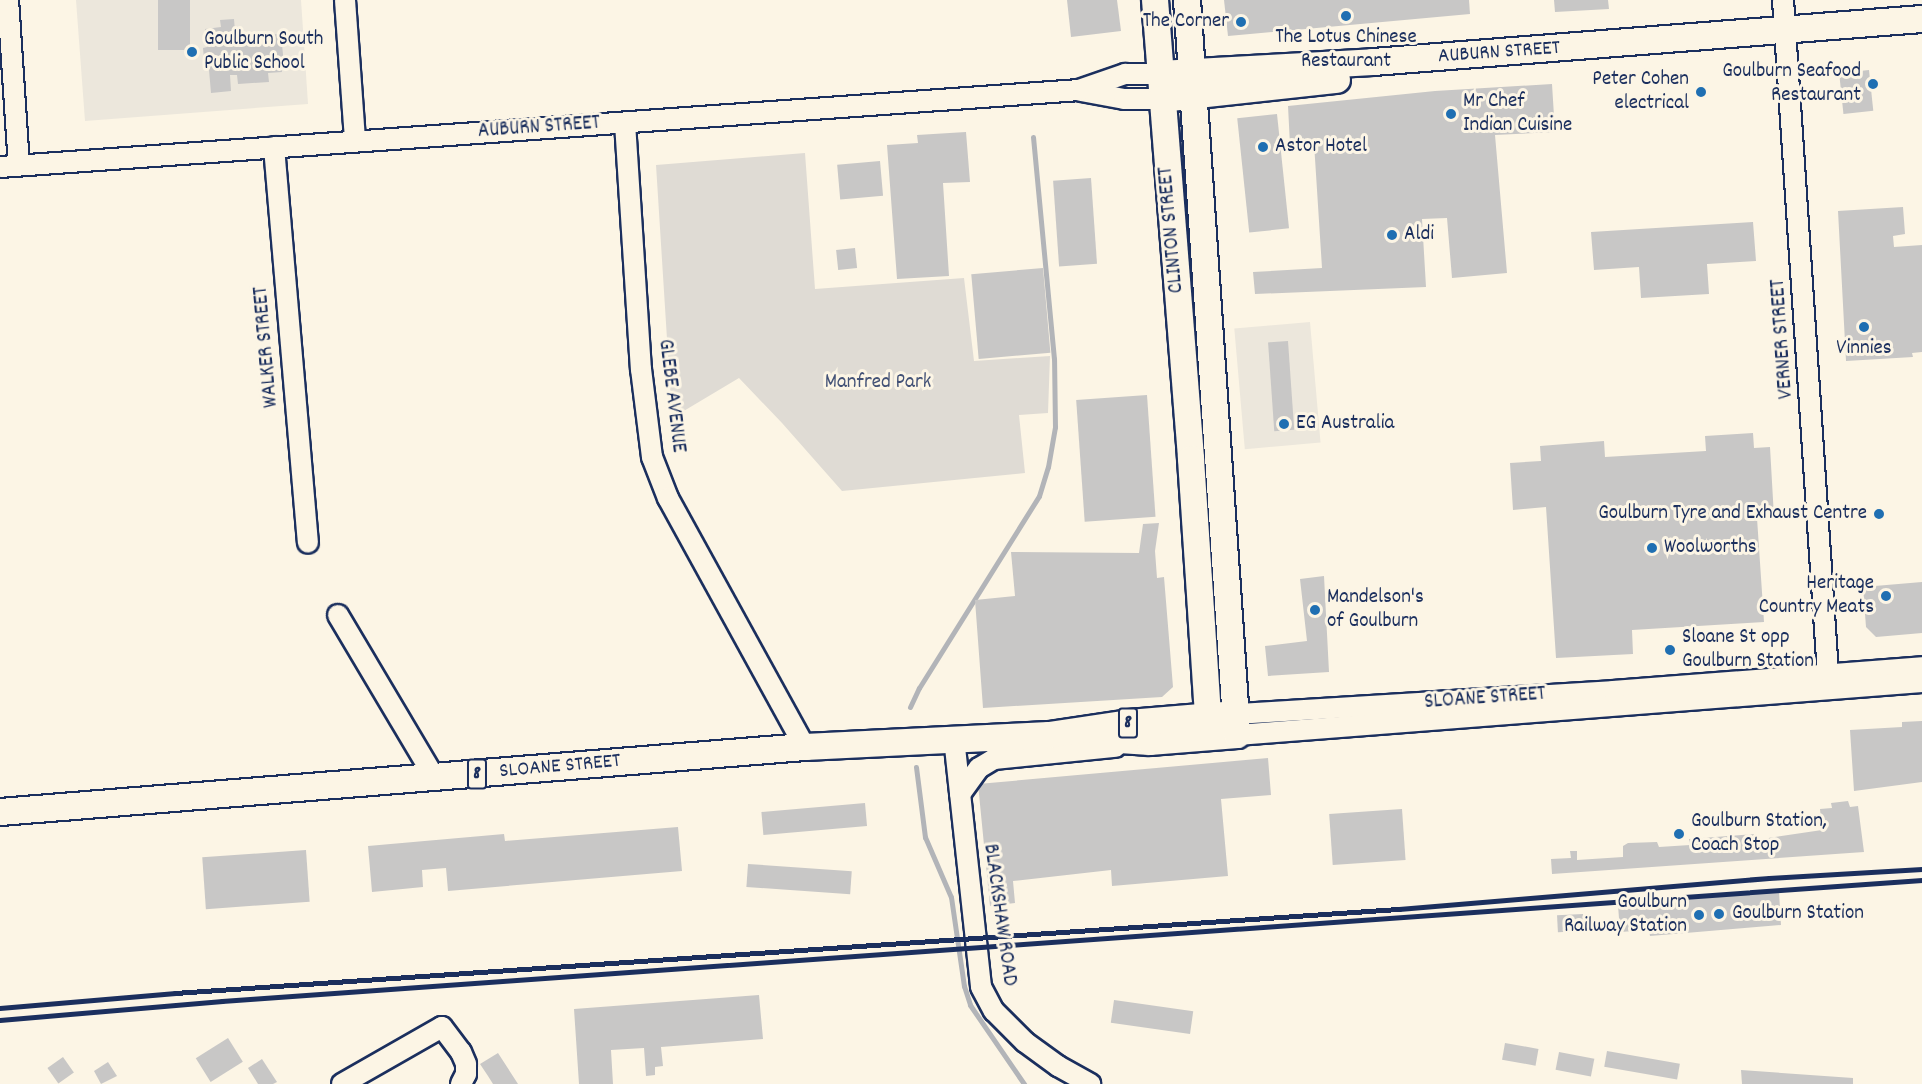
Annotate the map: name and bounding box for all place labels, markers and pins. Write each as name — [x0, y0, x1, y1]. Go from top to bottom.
place label: The Corner — [1143, 9, 1229, 35]
marker: The Lotus Chinese Restaurant — [1339, 9, 1353, 23]
marker: The Corner — [1234, 15, 1248, 29]
place label: The Lotus Chinese Restaurant — [1275, 25, 1417, 75]
place label: Goulburn South Public School — [204, 27, 323, 77]
marker: Goulburn South Public School — [185, 45, 199, 59]
place label: Goulburn Seafood Restaurant — [1722, 59, 1861, 109]
place label: Peter Cohen electrical — [1592, 67, 1689, 117]
marker: Goulburn Seafood Restaurant — [1866, 77, 1880, 91]
marker: Peter Cohen electrical — [1694, 85, 1708, 99]
place label: Mr Chef Indian Cuisine — [1463, 89, 1572, 139]
marker: Mr Chef Indian Cuisine — [1444, 107, 1458, 121]
place label: Astor Hotel — [1275, 134, 1367, 160]
marker: Astor Hotel — [1256, 140, 1270, 154]
place label: Aldi — [1404, 222, 1434, 248]
marker: Aldi — [1385, 228, 1399, 242]
marker: Vinnies — [1857, 320, 1871, 334]
place label: Vinnies — [1836, 336, 1892, 362]
place label: EG Australia — [1296, 411, 1394, 437]
marker: EG Australia — [1277, 417, 1291, 431]
place label: Goulburn Tyre and Exhaust Centre — [1598, 501, 1867, 527]
marker: Goulburn Tyre and Exhaust Centre — [1872, 507, 1886, 521]
place label: Woolworths — [1664, 535, 1757, 561]
marker: Woolworths — [1645, 541, 1659, 555]
place label: Heritage Country Meats — [1759, 571, 1874, 621]
place label: Mandelson's of Goulburn — [1327, 585, 1424, 635]
marker: Heritage Country Meats — [1879, 589, 1893, 603]
marker: Mandelson's of Goulburn — [1308, 603, 1322, 617]
place label: Sloane St opp Goulburn Station — [1682, 625, 1814, 675]
marker: Sloane St opp Goulburn Station — [1663, 643, 1677, 657]
place label: Goulburn Station, Coach Stop — [1691, 809, 1827, 859]
marker: Goulburn Station, Coach Stop — [1672, 827, 1686, 841]
place label: Goulburn Railway Station — [1564, 890, 1687, 940]
place label: Goulburn Station — [1732, 901, 1864, 927]
marker: Goulburn Station — [1710, 905, 1728, 923]
marker: Goulburn Railway Station — [1692, 908, 1706, 922]

